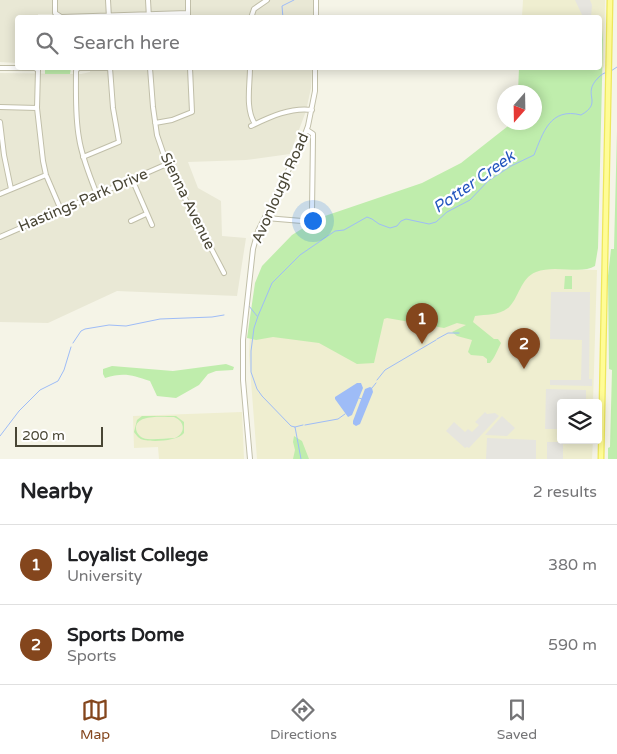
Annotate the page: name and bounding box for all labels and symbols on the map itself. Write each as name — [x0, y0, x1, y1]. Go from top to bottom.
north arrow — [497, 85, 542, 130]
street label: Avonlough Road — [248, 130, 312, 246]
water label: Potter Creek — [429, 146, 520, 218]
street label: Sienna Avenue — [157, 150, 219, 252]
street label: Hastings Park Drive — [16, 165, 150, 235]
your location — [300, 208, 326, 234]
pin: 1 — [406, 303, 438, 344]
pin: 2 — [508, 328, 540, 369]
scale bar — [15, 424, 102, 447]

